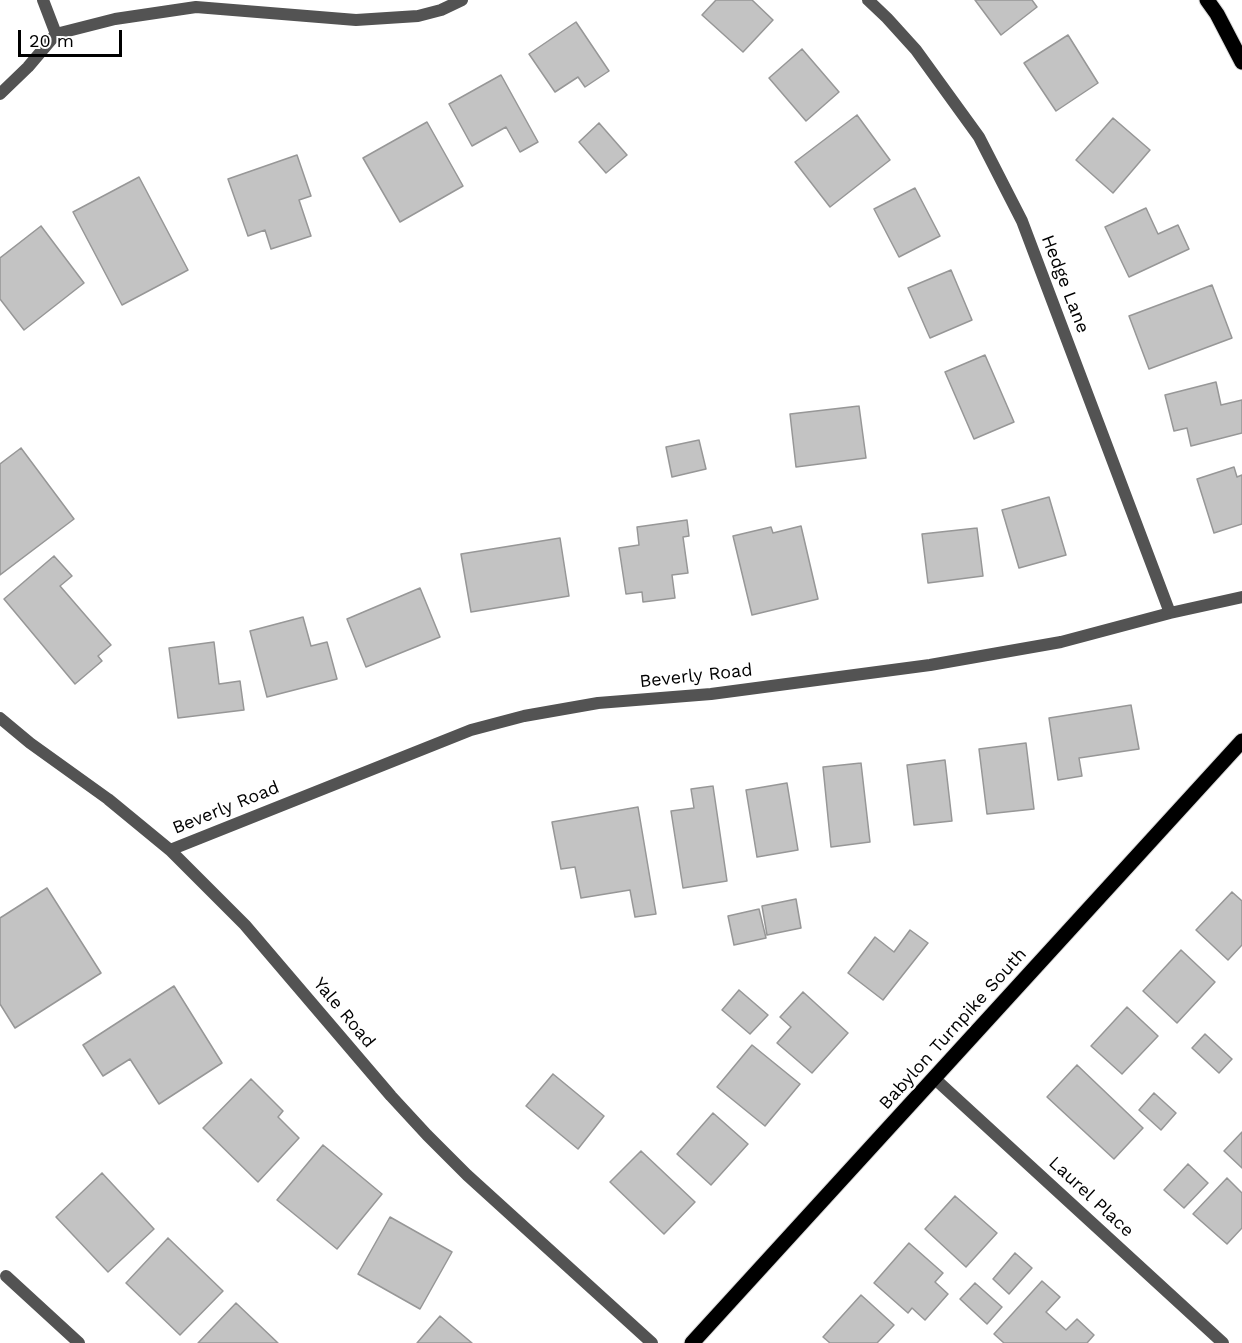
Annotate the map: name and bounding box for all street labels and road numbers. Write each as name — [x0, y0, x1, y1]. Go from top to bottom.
street label: Hedge Lane — [1036, 232, 1094, 336]
street label: Beverly Road — [638, 659, 754, 693]
street label: Beverly Road — [169, 777, 283, 839]
street label: Babylon Turnpike South — [875, 944, 1031, 1114]
street label: Yale Road — [308, 974, 380, 1052]
street label: Laurel Place — [1044, 1152, 1138, 1242]

